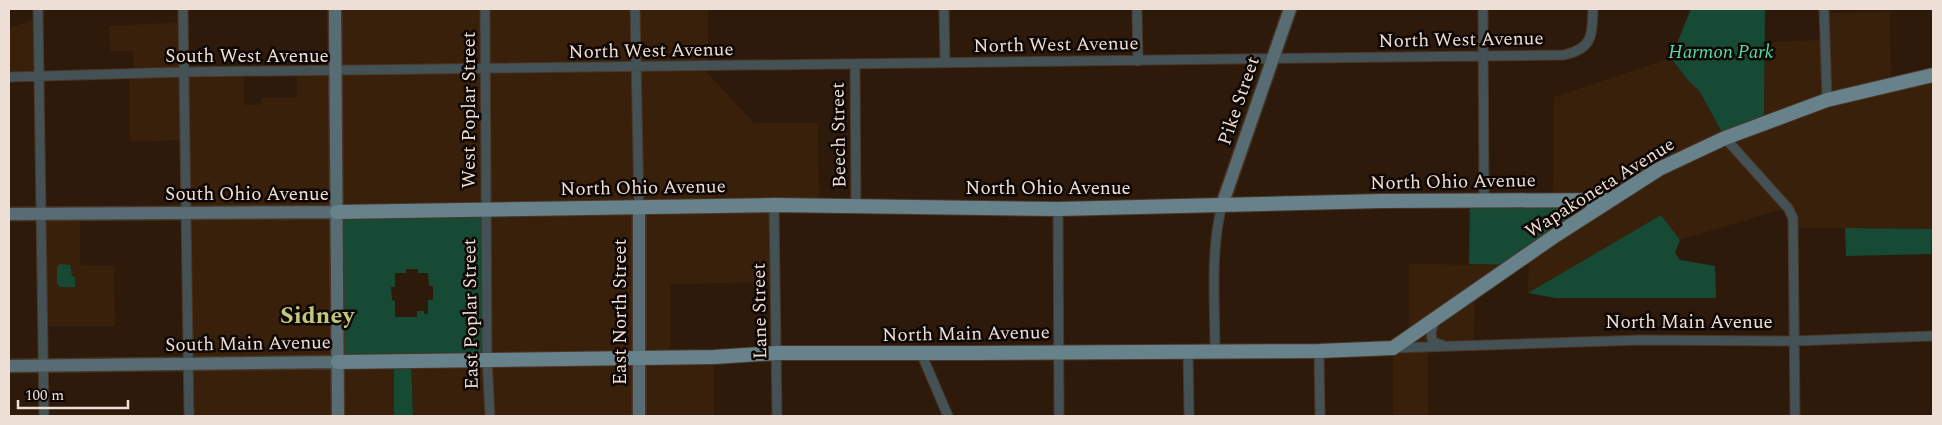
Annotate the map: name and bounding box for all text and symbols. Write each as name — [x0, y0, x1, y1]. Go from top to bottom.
street label: North West Avenue — [1378, 24, 1544, 56]
street label: North West Avenue — [973, 29, 1139, 61]
street label: West Poplar Street — [455, 31, 484, 188]
street label: North West Avenue — [568, 35, 734, 67]
park label: Harmon Park — [1668, 38, 1774, 67]
street label: South West Avenue — [165, 42, 329, 71]
street label: Pike Street — [1210, 52, 1268, 149]
street label: Beech Street — [824, 82, 854, 188]
street label: Wapakoneta Avenue — [1519, 130, 1681, 246]
street label: North Ohio Avenue — [1370, 166, 1536, 198]
street label: North Ohio Avenue — [560, 172, 726, 204]
street label: North Ohio Avenue — [965, 174, 1131, 203]
street label: South Ohio Avenue — [165, 180, 329, 209]
street label: East Poplar Street — [455, 238, 487, 390]
street label: East North Street — [606, 238, 635, 385]
street label: Lane Street — [745, 262, 775, 359]
district label: Sidney — [280, 298, 356, 334]
street label: North Main Avenue — [1605, 308, 1773, 337]
street label: North Main Avenue — [882, 318, 1050, 350]
street label: South Main Avenue — [165, 328, 331, 360]
scale bar — [18, 378, 128, 410]
text: 100 m — [25, 384, 64, 407]

